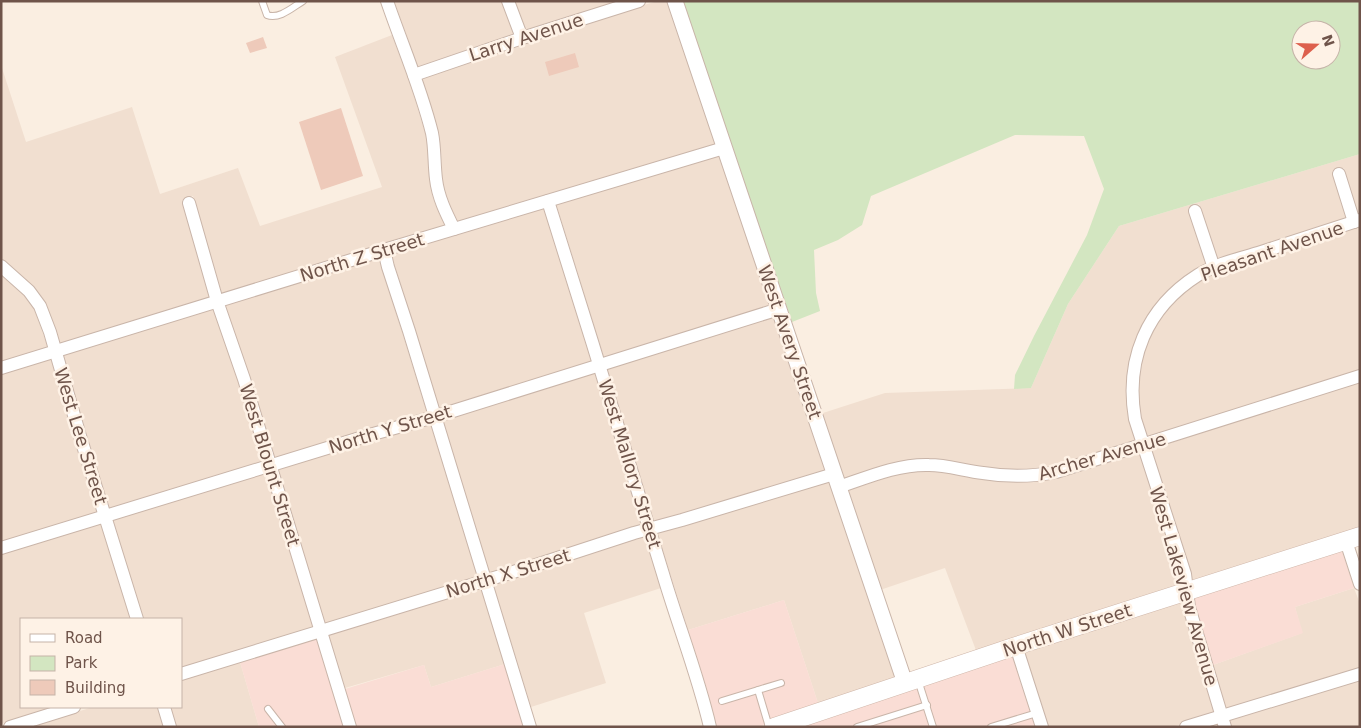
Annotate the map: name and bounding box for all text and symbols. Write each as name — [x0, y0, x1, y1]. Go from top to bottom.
street label: Larry Avenue — [466, 9, 586, 65]
north arrow — [1291, 20, 1341, 70]
text: N — [1319, 32, 1338, 49]
street label: Pleasant Avenue — [1198, 217, 1346, 285]
street label: North Z Street — [297, 228, 427, 286]
street label: West Avery Street — [754, 262, 826, 422]
street label: West Lee Street — [50, 365, 112, 507]
street label: West Mallory Street — [594, 377, 666, 551]
street label: West Blount Street — [235, 381, 305, 549]
street label: North Y Street — [326, 400, 454, 458]
street label: Archer Avenue — [1036, 428, 1168, 484]
street label: West Lakeview Avenue — [1146, 484, 1222, 688]
street label: North X Street — [443, 544, 573, 602]
street label: North W Street — [1000, 599, 1134, 661]
legend — [20, 618, 182, 708]
text: Road — [65, 629, 103, 647]
text: Park — [65, 654, 98, 672]
text: Building — [65, 679, 126, 697]

